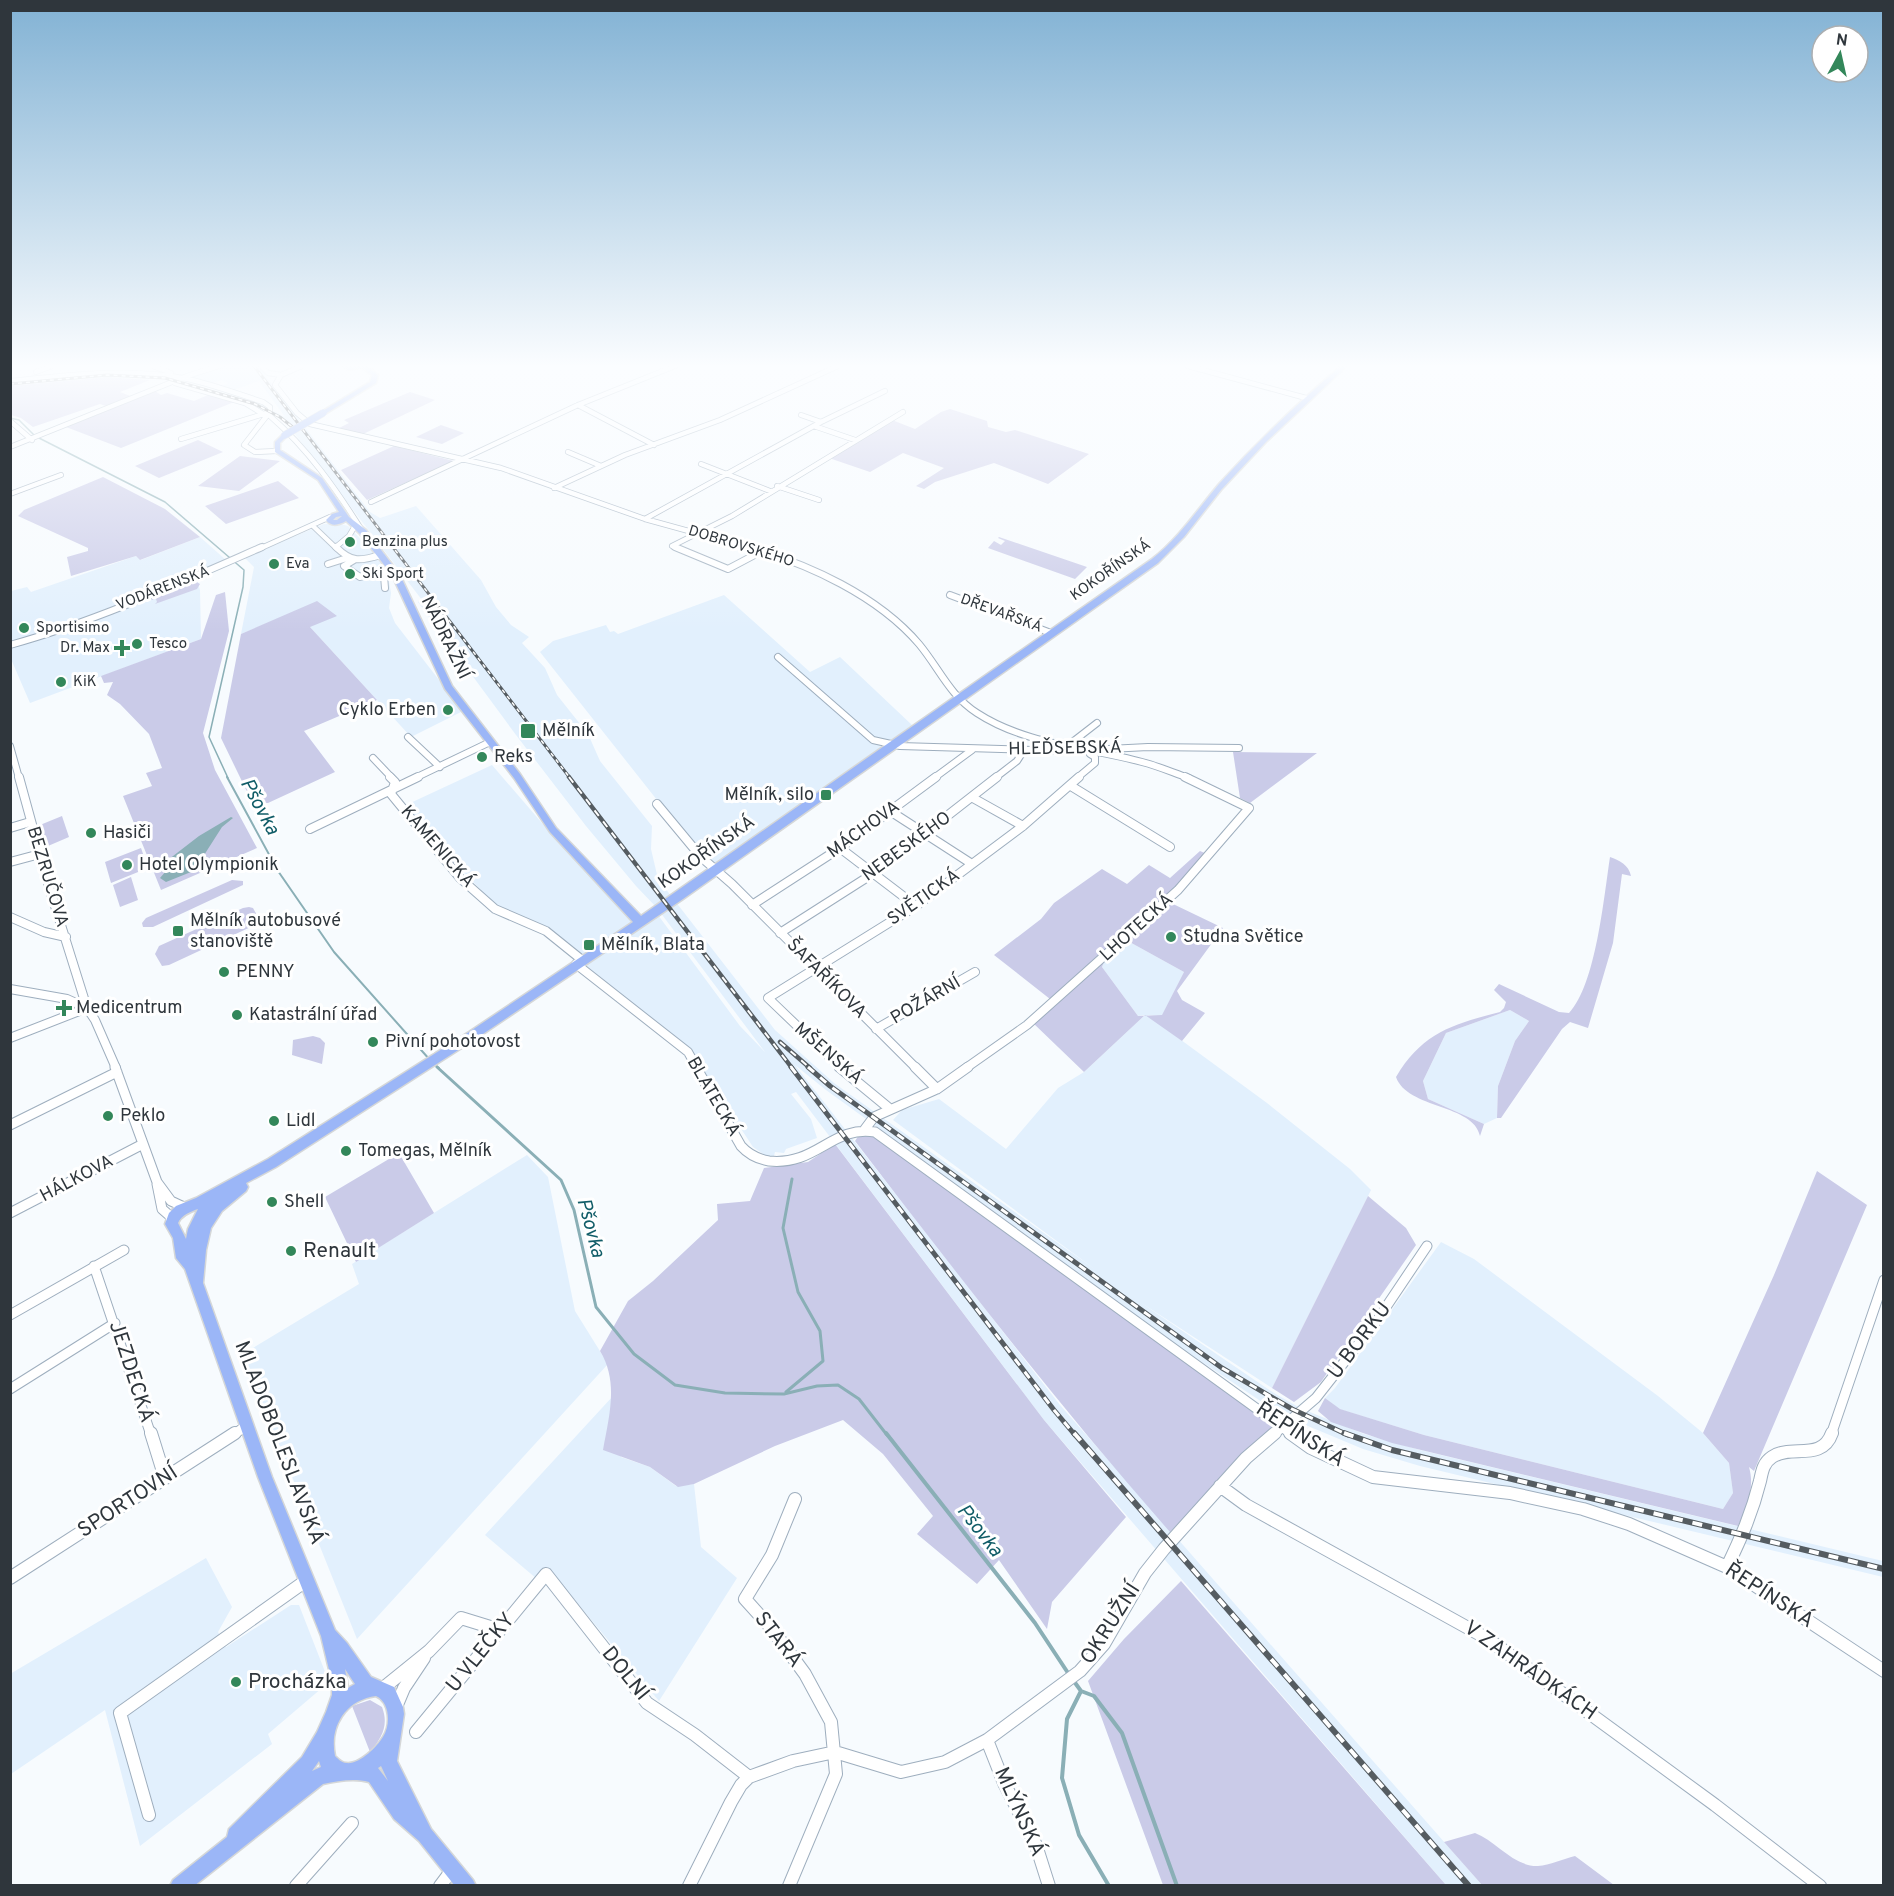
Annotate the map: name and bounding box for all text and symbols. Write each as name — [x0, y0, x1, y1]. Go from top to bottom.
north arrow — [1810, 24, 1870, 84]
text: N — [1835, 30, 1849, 52]
street label: DOBROVSKÉHO — [686, 521, 796, 572]
place label: Benzina plus — [362, 533, 448, 552]
marker: Benzina plus — [343, 535, 357, 549]
street label: KOKOŘÍNSKÁ — [1066, 535, 1155, 606]
place label: Eva — [286, 555, 309, 574]
marker: Eva — [267, 557, 281, 571]
street label: VODÁRENSKÁ — [113, 562, 212, 615]
place label: Ski Sport — [362, 565, 424, 584]
marker: Ski Sport — [343, 567, 357, 581]
street label: DŘEVAŘSKÁ — [957, 589, 1045, 638]
street label: NÁDRAŽNÍ — [415, 592, 478, 685]
place label: Sportisimo — [36, 619, 109, 638]
marker: Sportisimo — [17, 621, 31, 635]
place label: Tesco — [149, 635, 187, 654]
marker: Tesco — [130, 637, 144, 651]
place label: Dr. Max — [60, 639, 110, 658]
marker: Dr. Max — [115, 641, 129, 655]
place label: KiK — [73, 673, 97, 692]
marker: KiK — [54, 675, 68, 689]
place label: Cyklo Erben — [338, 699, 436, 722]
marker: Cyklo Erben — [441, 703, 455, 717]
place label: Mělník — [542, 720, 595, 743]
marker: Mělník — [519, 722, 537, 740]
street label: HLEĎSEBSKÁ — [1008, 735, 1122, 761]
place label: Reks — [494, 746, 533, 769]
marker: Reks — [475, 750, 489, 764]
water label: Pšovka — [233, 774, 285, 840]
place label: Mělník, silo — [724, 784, 814, 807]
marker: Mělník, silo — [819, 788, 833, 802]
street label: MÁCHOVA — [822, 794, 905, 864]
street label: KAMENICKÁ — [395, 800, 481, 893]
street label: NEBESKÉHO — [857, 805, 956, 887]
street label: KOKOŘÍNSKÁ — [653, 810, 760, 895]
place label: Hasiči — [103, 822, 151, 845]
street label: BEZRUČOVA — [21, 823, 75, 930]
marker: Hasiči — [84, 826, 98, 840]
place label: Hotel Olympionik — [139, 854, 279, 877]
marker: Hotel Olympionik — [120, 858, 134, 872]
street label: SVĚTICKÁ — [882, 863, 965, 931]
street label: LHOTECKÁ — [1094, 887, 1179, 967]
place label: Mělník autobusové stanoviště — [190, 910, 341, 954]
marker: Mělník autobusové stanoviště — [171, 924, 185, 938]
place label: Studna Světice — [1183, 926, 1304, 949]
marker: Studna Světice — [1164, 930, 1178, 944]
street label: ŠAFAŘÍKOVA — [781, 933, 872, 1024]
place label: Mělník, Blata — [601, 934, 705, 957]
marker: Mělník, Blata — [582, 938, 596, 952]
place label: PENNY — [236, 961, 295, 984]
marker: PENNY — [217, 965, 231, 979]
street label: POŽÁRNÍ — [886, 969, 967, 1030]
place label: Medicentrum — [76, 997, 183, 1020]
marker: Medicentrum — [57, 1001, 71, 1015]
place label: Katastrální úřad — [249, 1004, 377, 1027]
marker: Katastrální úřad — [230, 1008, 244, 1022]
street label: MŠENSKÁ — [789, 1016, 868, 1090]
place label: Pivní pohotovost — [385, 1031, 521, 1054]
marker: Pivní pohotovost — [366, 1035, 380, 1049]
street label: BLATECKÁ — [681, 1052, 747, 1141]
place label: Peklo — [120, 1105, 165, 1128]
marker: Peklo — [101, 1109, 115, 1123]
place label: Lidl — [286, 1110, 315, 1133]
marker: Lidl — [267, 1114, 281, 1128]
place label: Tomegas, Mělník — [358, 1140, 492, 1163]
marker: Tomegas, Mělník — [339, 1144, 353, 1158]
street label: HÁLKOVA — [35, 1148, 118, 1208]
place label: Shell — [284, 1191, 324, 1214]
marker: Shell — [265, 1195, 279, 1209]
water label: Pšovka — [570, 1195, 611, 1261]
place label: Renault — [303, 1238, 376, 1265]
marker: Renault — [284, 1244, 298, 1258]
street label: U BORKU — [1322, 1297, 1398, 1385]
street label: JEZDECKÁ — [102, 1317, 161, 1426]
street label: MLADOBOLESLAVSKÁ — [228, 1337, 331, 1549]
street label: ŘEPÍNSKÁ — [1250, 1395, 1350, 1474]
street label: SPORTOVNÍ — [72, 1458, 185, 1544]
water label: Pšovka — [950, 1499, 1008, 1563]
street label: ŘEPÍNSKÁ — [1719, 1556, 1819, 1635]
street label: OKRUŽNÍ — [1074, 1576, 1148, 1670]
street label: STARÁ — [748, 1606, 809, 1673]
street label: U VLEČKY — [440, 1607, 521, 1698]
street label: V ZAHRÁDKÁCH — [1458, 1614, 1602, 1727]
street label: DOLNÍ — [595, 1641, 657, 1708]
place label: Procházka — [248, 1669, 347, 1696]
marker: Procházka — [229, 1675, 243, 1689]
street label: MLÝNSKÁ — [987, 1763, 1052, 1861]

